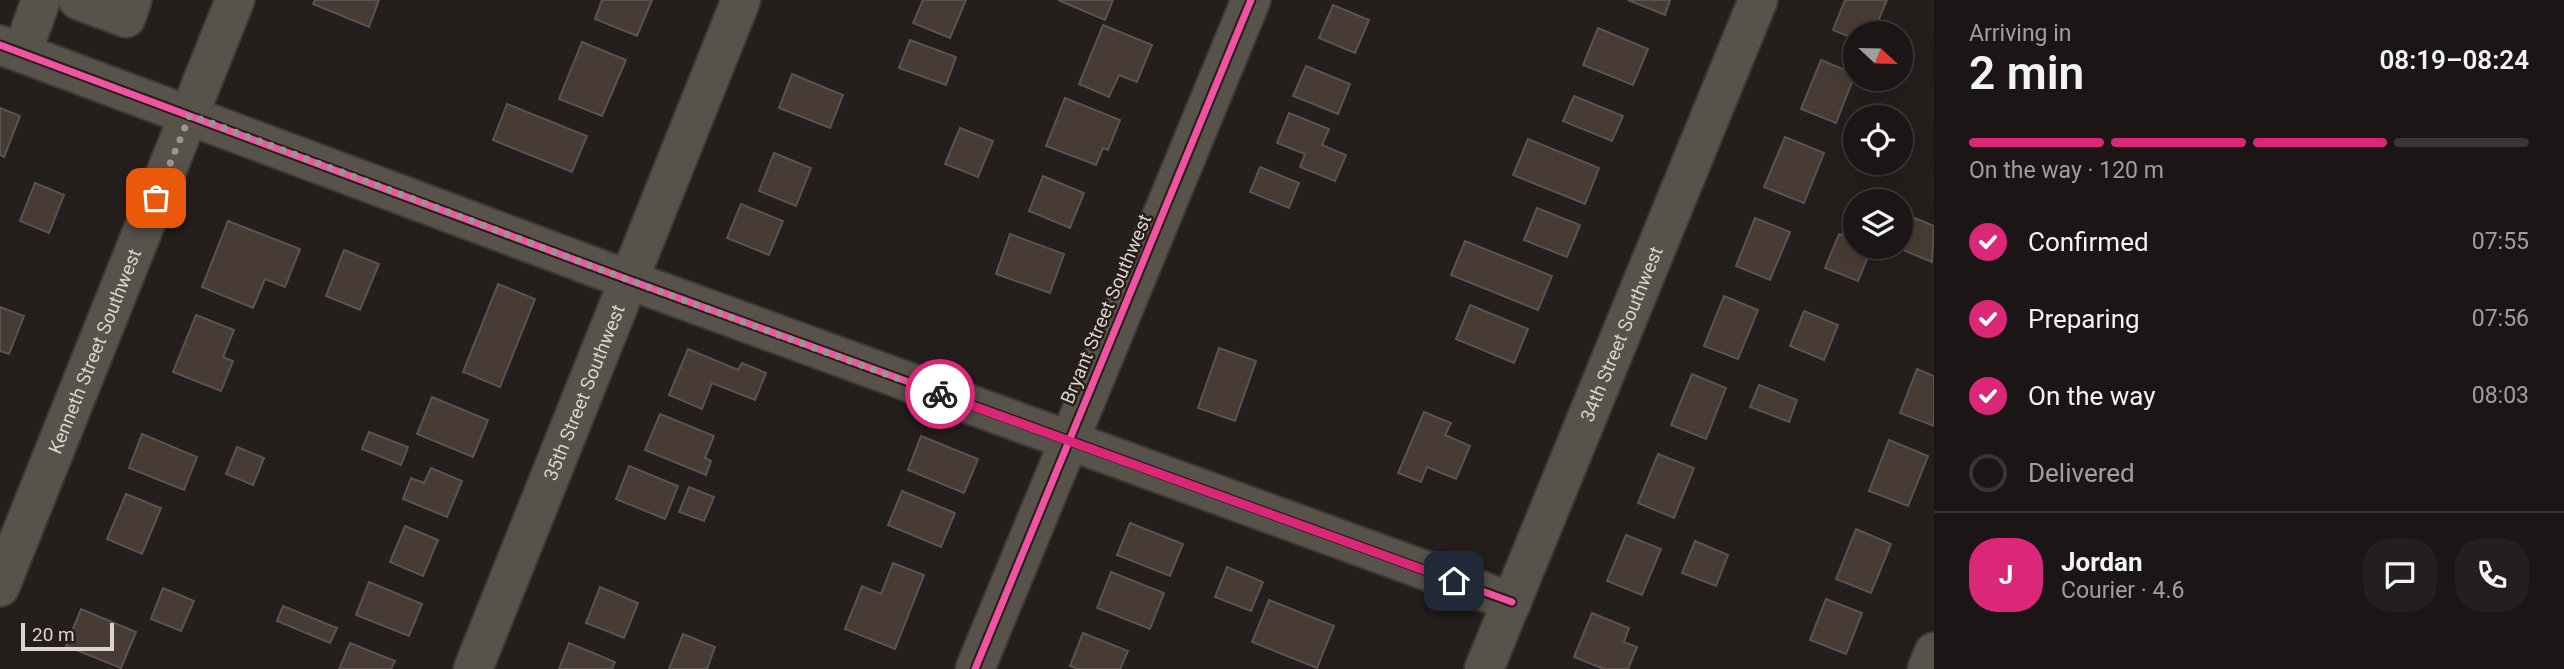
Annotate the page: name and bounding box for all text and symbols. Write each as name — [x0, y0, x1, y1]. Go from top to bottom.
text: Arriving in — [1969, 20, 2072, 47]
north arrow — [1843, 21, 1913, 91]
map controls — [1843, 21, 1913, 259]
text: 08:19–08:24 — [2379, 45, 2529, 75]
text: 2 min — [1969, 46, 2084, 100]
button: locate — [1843, 105, 1913, 175]
text: On the way · 120 m — [1969, 157, 2164, 184]
pin — [126, 168, 186, 228]
icon: bag — [137, 179, 175, 217]
button: layers — [1843, 189, 1913, 259]
street label: Bryant Street Southwest — [1056, 211, 1156, 407]
icon: check — [1969, 223, 2007, 261]
text: Confirmed — [2028, 227, 2149, 257]
text: 07:55 — [2472, 228, 2529, 255]
street label: 34th Street Southwest — [1575, 243, 1667, 425]
street label: Kenneth Street Southwest — [43, 245, 146, 457]
icon: check — [1969, 300, 2007, 338]
street label: 35th Street Southwest — [538, 301, 629, 484]
text: Preparing — [2028, 304, 2140, 334]
text: 07:56 — [2472, 305, 2529, 332]
courier — [905, 359, 975, 429]
icon: bike — [921, 375, 959, 413]
icon: check — [1969, 377, 2007, 415]
text: On the way — [2028, 381, 2156, 411]
text: 08:03 — [2472, 382, 2529, 409]
text: Delivered — [2028, 458, 2135, 488]
button: chat — [2363, 538, 2437, 612]
button: phone — [2455, 538, 2529, 612]
text: Jordan — [2061, 547, 2143, 577]
pin — [1424, 551, 1484, 611]
text: J — [1999, 560, 2013, 590]
icon: home — [1435, 562, 1473, 600]
text: Courier · 4.6 — [2061, 577, 2184, 604]
scale bar — [21, 620, 114, 652]
text: 20 m — [32, 623, 75, 646]

